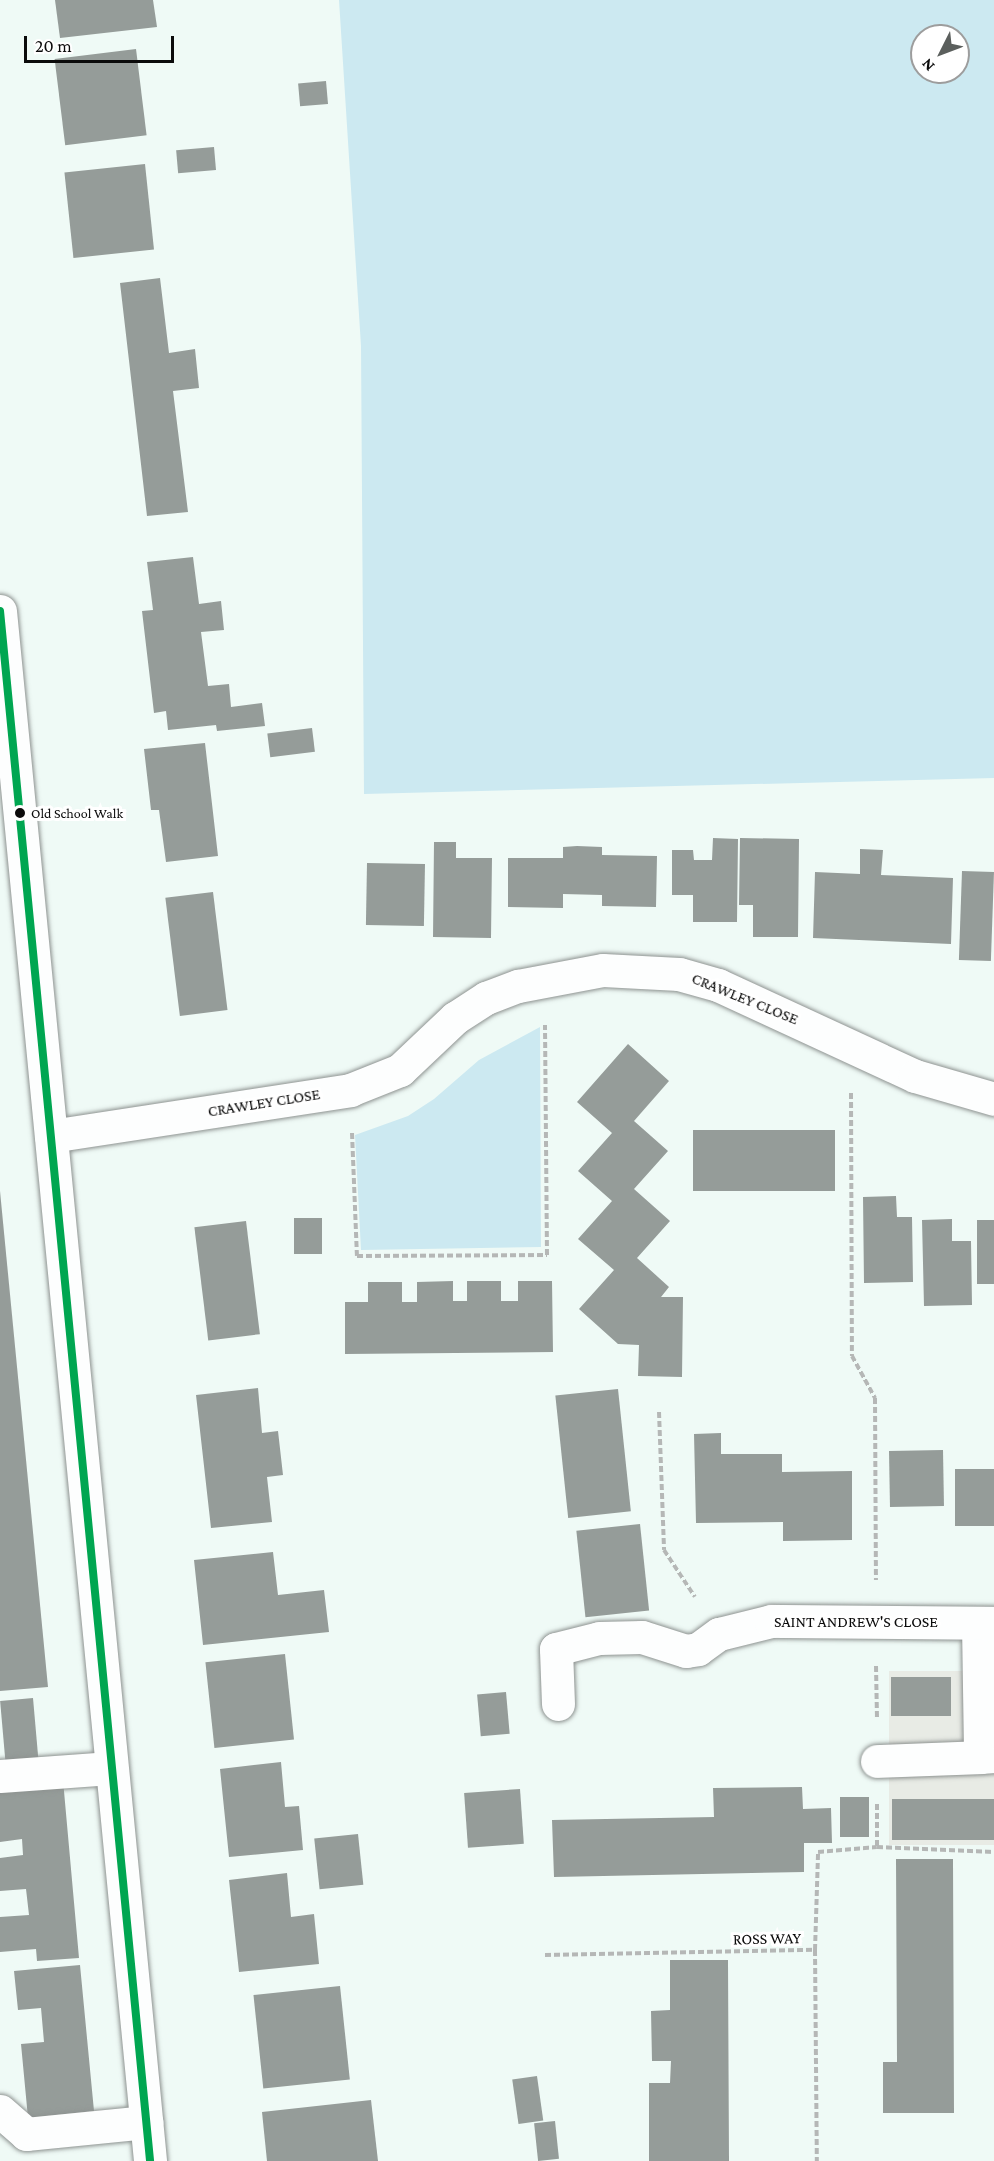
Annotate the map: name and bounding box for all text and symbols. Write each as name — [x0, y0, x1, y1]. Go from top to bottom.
scale bar — [27, 24, 177, 62]
north arrow — [910, 24, 970, 84]
text: 20 m — [35, 36, 72, 56]
text: N — [918, 55, 938, 75]
place label: Old School Walk — [31, 805, 123, 821]
marker: Old School Walk — [14, 807, 26, 819]
street label: CRAWLEY CLOSE — [689, 969, 801, 1029]
street label: CRAWLEY CLOSE — [206, 1085, 322, 1121]
street label: SAINT ANDREW'S CLOSE — [774, 1612, 938, 1632]
street label: ROSS WAY — [733, 1929, 801, 1949]

